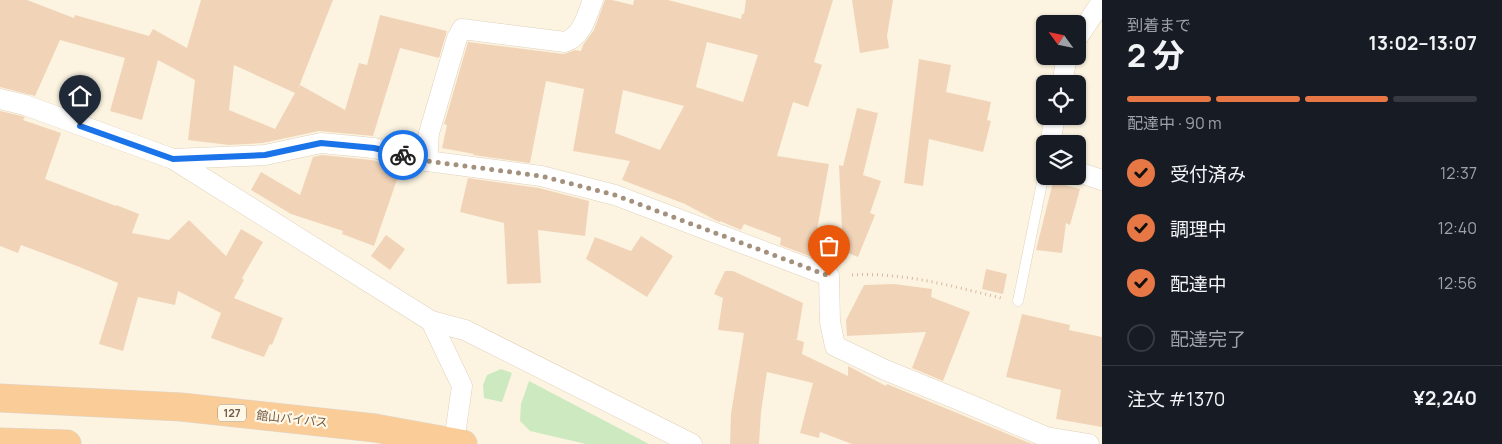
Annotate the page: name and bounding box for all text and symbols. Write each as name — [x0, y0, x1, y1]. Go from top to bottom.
text: 到着まで — [1127, 14, 1191, 36]
north arrow — [1036, 15, 1086, 65]
map controls — [1036, 15, 1086, 185]
text: 13:02–13:07 — [1369, 30, 1477, 56]
text: 2 分 — [1127, 33, 1184, 77]
pin — [59, 75, 101, 126]
button: locate — [1036, 75, 1086, 125]
icon: home — [66, 82, 94, 110]
text: 配達中 · 90 m — [1127, 112, 1221, 134]
courier — [378, 130, 428, 180]
button: layers — [1036, 135, 1086, 185]
icon: bike — [389, 141, 417, 169]
icon: check — [1127, 159, 1155, 187]
text: 受付済み — [1170, 161, 1246, 187]
text: 12:37 — [1440, 162, 1477, 184]
icon: check — [1127, 214, 1155, 242]
text: 調理中 — [1170, 216, 1227, 242]
text: 12:40 — [1438, 217, 1477, 239]
pin — [808, 225, 850, 276]
icon: bag — [815, 232, 843, 260]
icon: check — [1127, 269, 1155, 297]
text: 配達中 — [1170, 271, 1227, 297]
text: 12:56 — [1438, 272, 1477, 294]
text: 配達完了 — [1170, 326, 1246, 352]
text: ¥2,240 — [1413, 385, 1477, 411]
text: 注文 #1370 — [1127, 386, 1225, 412]
road number: 127 — [218, 404, 246, 422]
street label: 館山バイパス — [255, 406, 329, 431]

